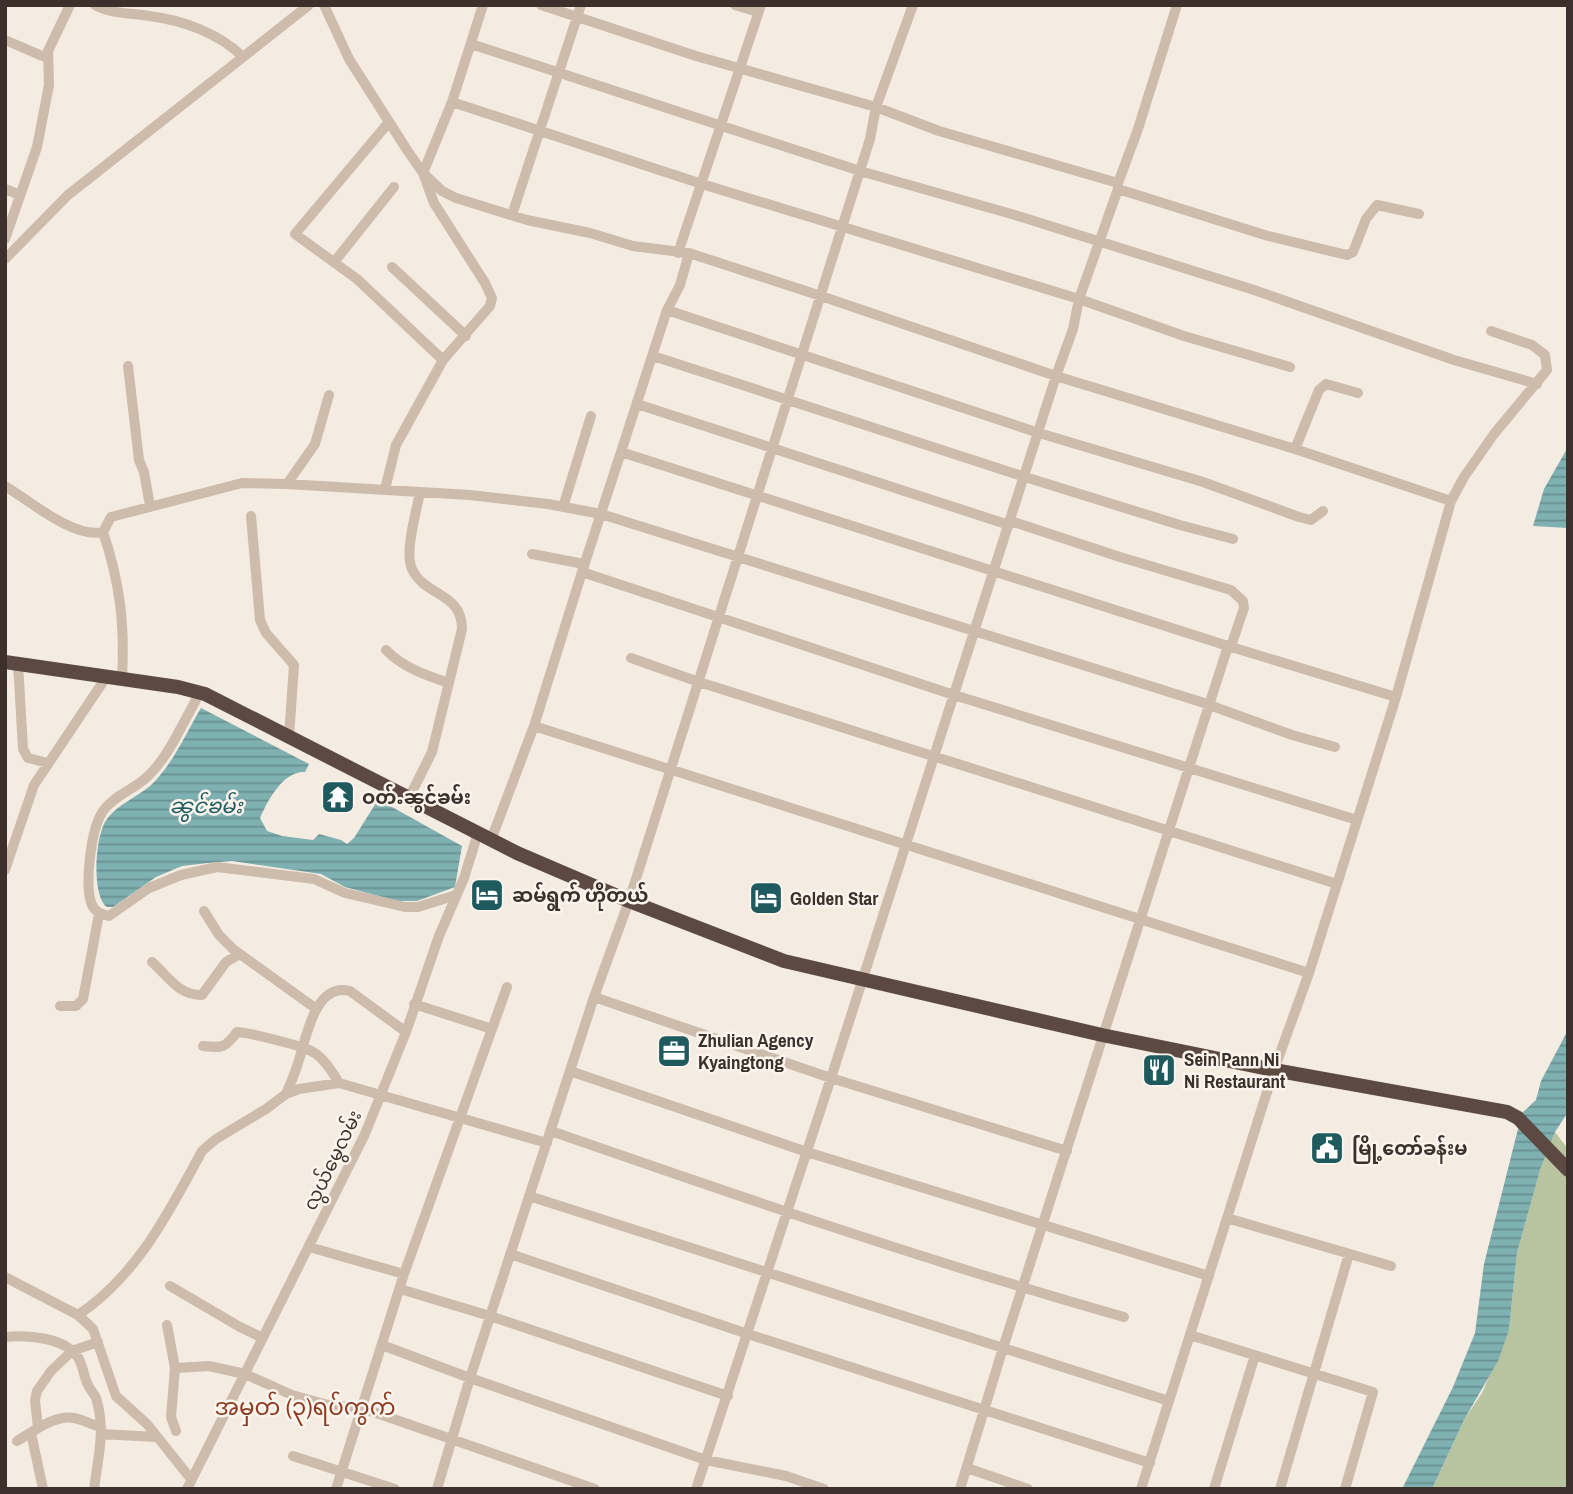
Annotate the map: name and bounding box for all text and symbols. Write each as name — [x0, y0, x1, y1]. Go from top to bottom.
temple icon: ဝတ်ႉၼွင်ၶမ်း — [319, 778, 357, 816]
place label: ဝတ်ႉၼွင်ၶမ်း — [362, 784, 471, 813]
water label: ၼွင်ၶမ်း — [170, 791, 244, 822]
hotel icon: ဆမ်ရွက် ဟိုတယ် — [468, 876, 506, 914]
hotel icon: Golden Star — [747, 879, 785, 917]
place label: ဆမ်ရွက် ဟိုတယ် — [512, 882, 648, 911]
place label: Golden Star — [790, 885, 878, 911]
place label: Zhulian Agency Kyaingtong — [698, 1027, 814, 1075]
office icon: Zhulian Agency Kyaingtong — [655, 1032, 693, 1070]
place label: Sein Pann Ni Ni Restaurant — [1184, 1046, 1285, 1094]
restaurant icon: Sein Pann Ni Ni Restaurant — [1140, 1051, 1178, 1089]
street label: လွယ်မွေလမ်း — [296, 1105, 370, 1216]
public building icon: မြို့တော်ခန်းမ — [1308, 1129, 1346, 1167]
place label: မြို့တော်ခန်းမ — [1352, 1135, 1468, 1164]
district label: အမှတ် (၃)ရပ်ကွက် — [214, 1391, 396, 1426]

